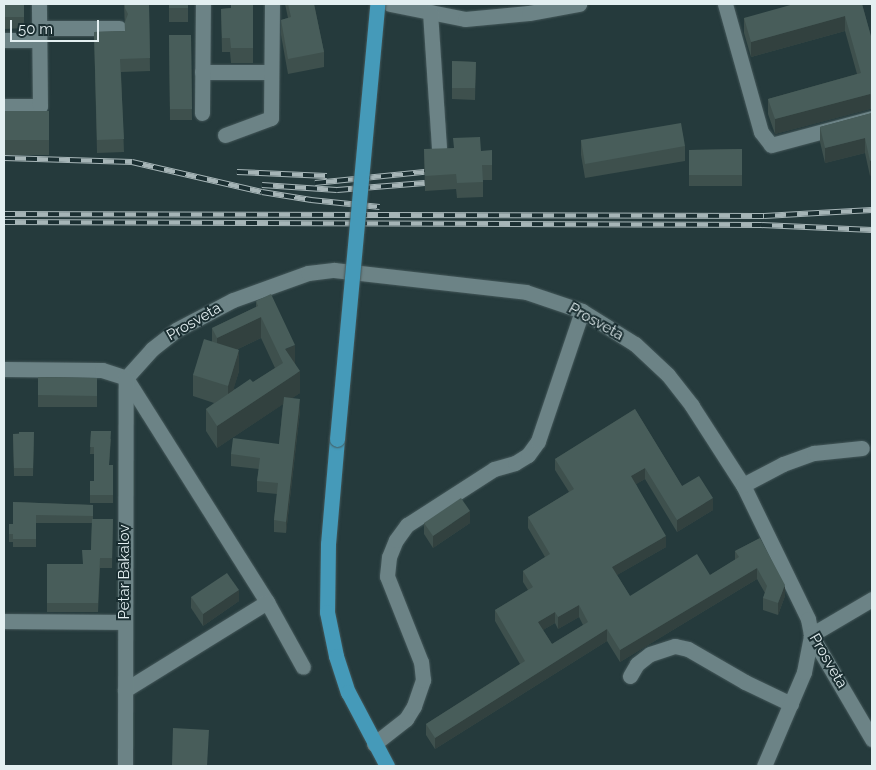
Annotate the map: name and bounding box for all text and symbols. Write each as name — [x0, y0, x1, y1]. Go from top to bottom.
scale bar — [12, 10, 101, 42]
text: 50 m — [18, 20, 53, 38]
street label: Prosveta — [164, 299, 224, 345]
street label: Prosveta — [565, 300, 627, 344]
street label: Petar Bakalov — [116, 524, 134, 620]
street label: Prosveta — [805, 631, 851, 691]

